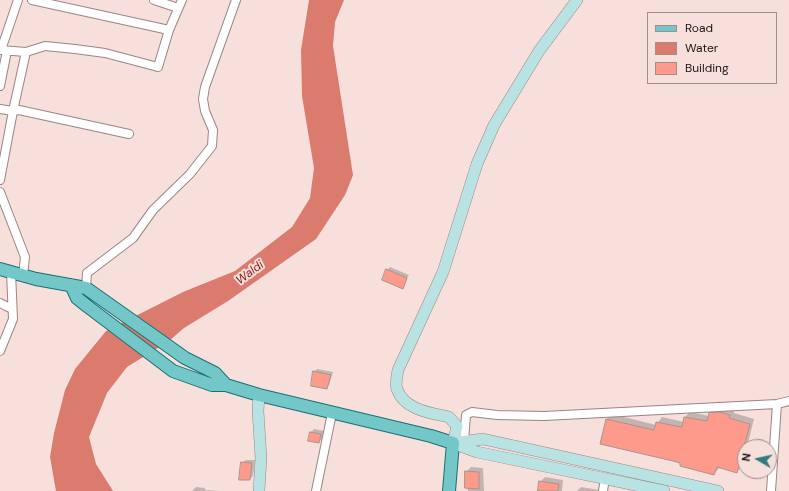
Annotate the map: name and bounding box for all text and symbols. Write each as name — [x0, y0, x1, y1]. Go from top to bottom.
legend — [647, 12, 777, 84]
text: Road — [685, 20, 713, 36]
text: Water — [685, 40, 718, 56]
text: Building — [685, 60, 729, 76]
water label: Waldi — [233, 258, 267, 288]
north arrow — [737, 439, 777, 479]
text: N — [739, 452, 754, 462]

